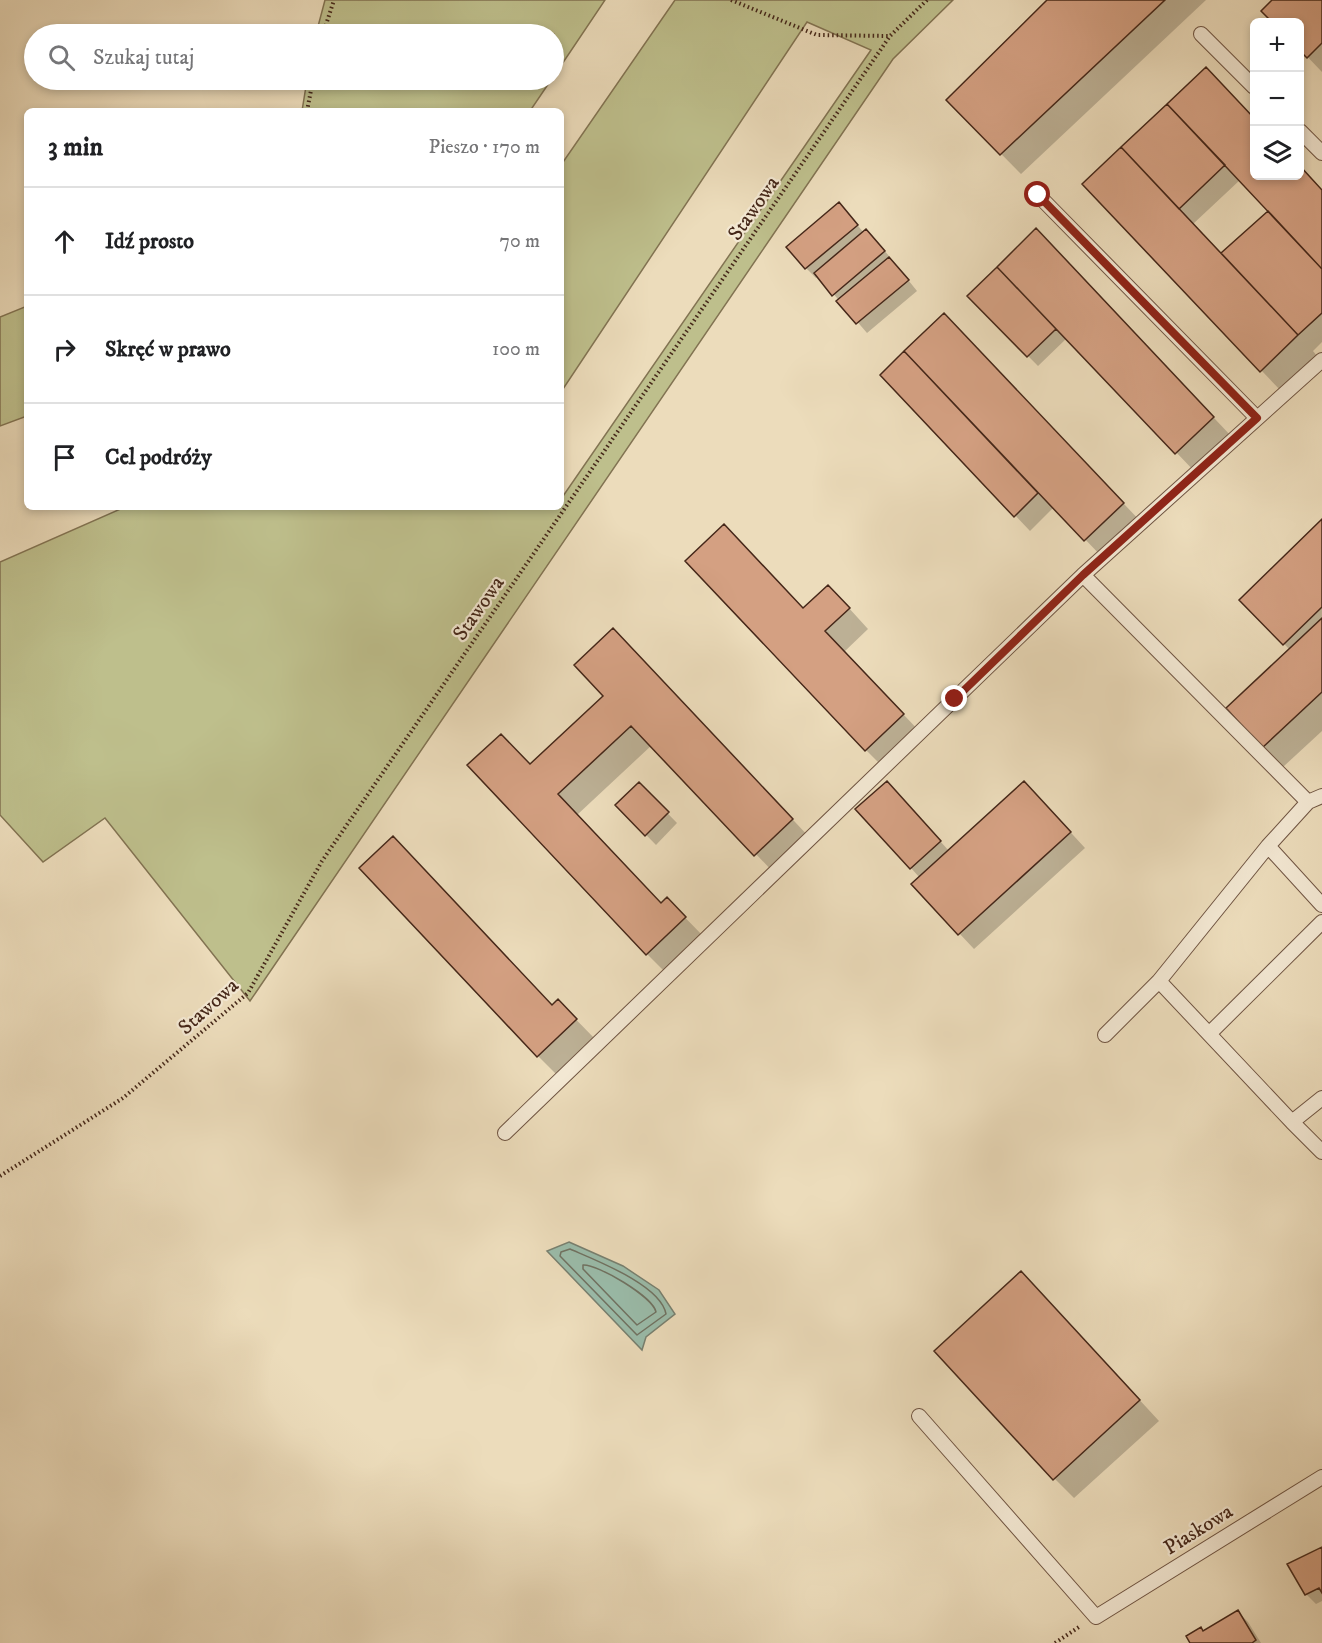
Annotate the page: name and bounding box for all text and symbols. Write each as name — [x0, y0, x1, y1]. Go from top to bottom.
map controls — [1250, 18, 1304, 180]
button: + — [1250, 18, 1304, 72]
search box — [24, 24, 564, 90]
icon: search — [45, 41, 78, 74]
text: Szukaj tutaj — [93, 44, 194, 71]
button: − — [1250, 72, 1304, 126]
button: layers — [1250, 126, 1304, 180]
text: 3 min — [48, 131, 103, 164]
text: Pieszo · 170 m — [429, 135, 540, 160]
street label: Stawowa — [722, 171, 785, 246]
route start — [1024, 181, 1050, 207]
icon: ahead — [48, 225, 81, 258]
text: Idź prosto — [105, 228, 194, 255]
text: 70 m — [499, 229, 540, 254]
icon: right — [48, 333, 81, 366]
text: Skręć w prawo — [105, 336, 231, 363]
text: 100 m — [492, 337, 540, 362]
icon: arrive — [48, 441, 81, 474]
text: Cel podróży — [105, 444, 212, 471]
street label: Stawowa — [447, 571, 510, 646]
route end — [941, 685, 967, 711]
street label: Stawowa — [173, 973, 244, 1041]
street label: Piaskowa — [1159, 1499, 1238, 1561]

